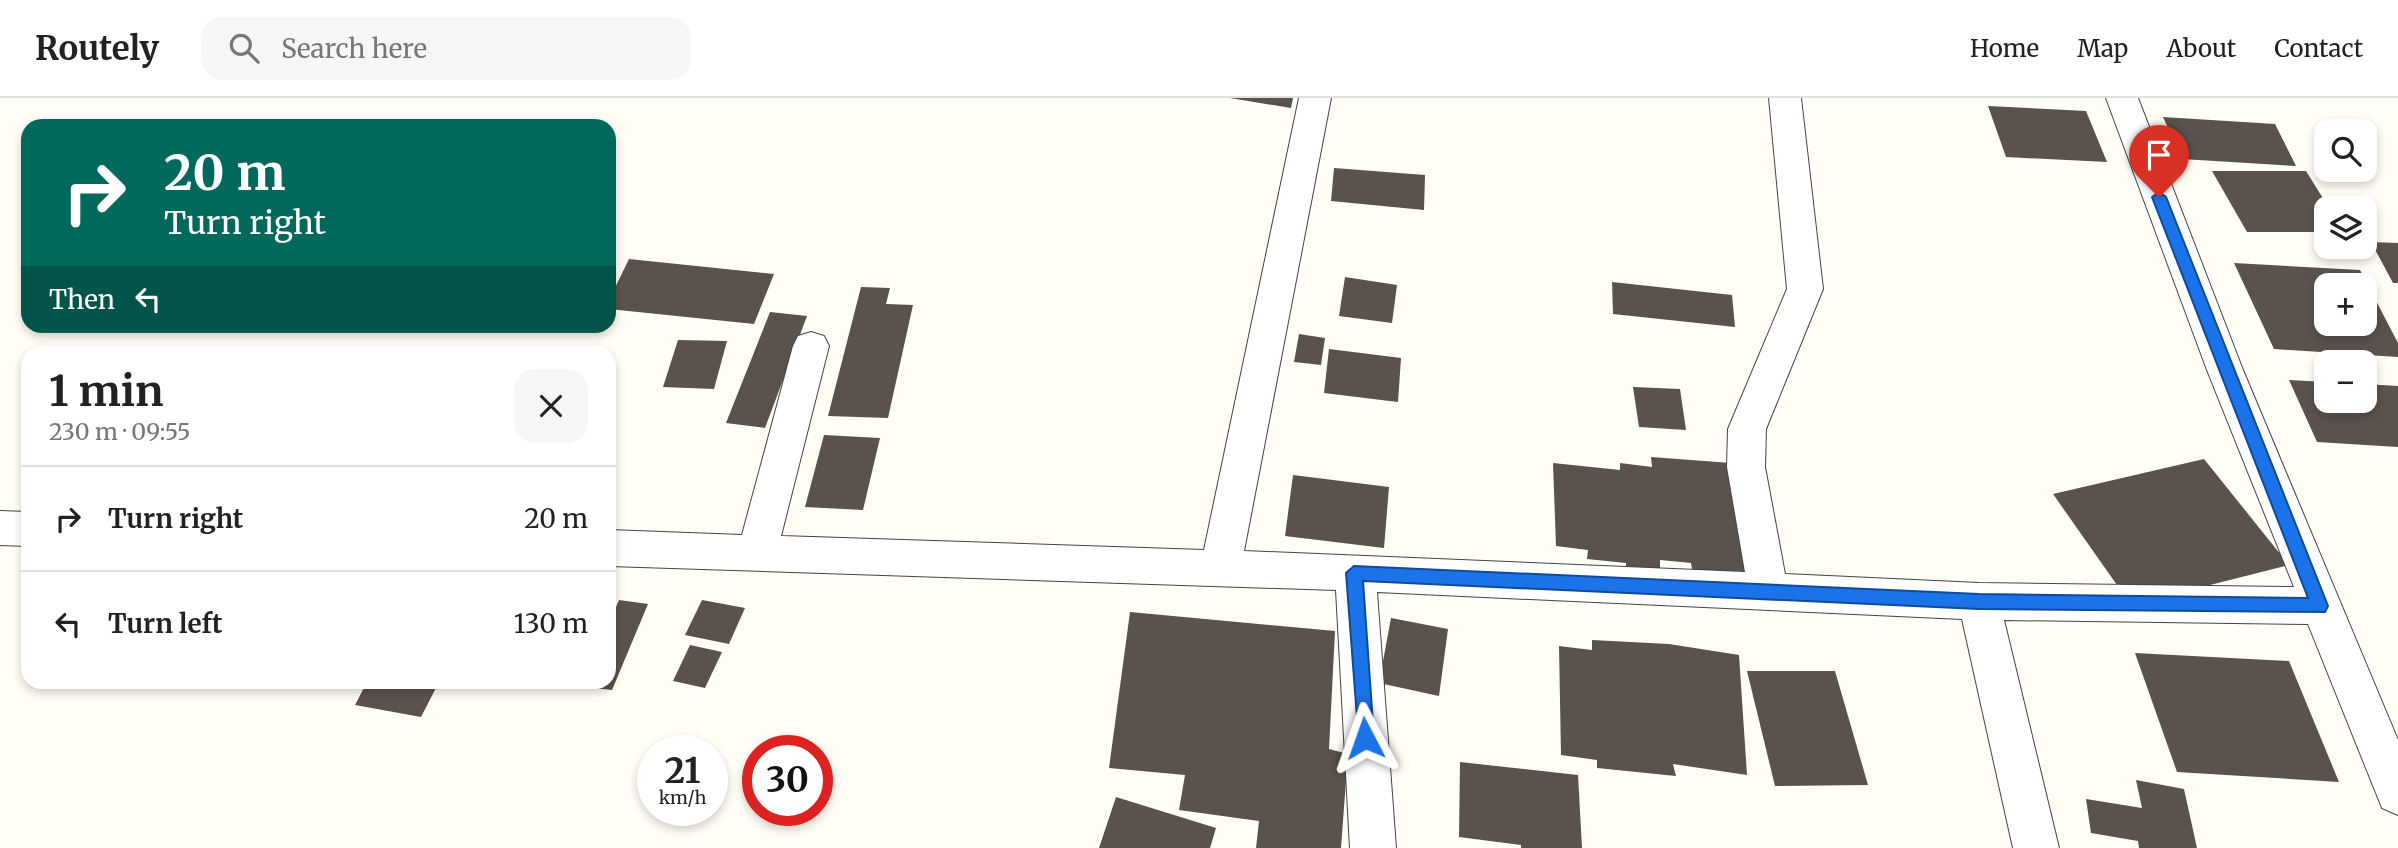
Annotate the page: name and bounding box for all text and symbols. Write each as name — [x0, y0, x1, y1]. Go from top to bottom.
search box — [201, 17, 691, 80]
text: Routely — [35, 28, 159, 69]
icon: search — [225, 29, 263, 67]
text: Search here — [281, 32, 427, 65]
text: Home — [1970, 33, 2039, 64]
text: Map — [2077, 33, 2128, 64]
text: About — [2166, 33, 2236, 64]
text: Contact — [2274, 33, 2363, 64]
map controls — [2314, 119, 2377, 413]
button: search — [2314, 119, 2377, 182]
pin — [2129, 125, 2189, 197]
icon: arrive — [2140, 136, 2178, 174]
text: 20 m — [164, 142, 285, 203]
icon: right — [49, 147, 140, 238]
button: layers — [2314, 196, 2377, 259]
text: Turn right — [164, 203, 326, 243]
button: + — [2314, 273, 2377, 336]
icon: left — [129, 280, 167, 318]
text: Then — [49, 283, 115, 316]
button: − — [2314, 350, 2377, 413]
text: 1 min — [49, 365, 163, 417]
button: close — [514, 369, 588, 443]
text: 230 m · 09:55 — [49, 417, 190, 446]
icon: right — [49, 500, 87, 538]
text: Turn right — [108, 502, 243, 535]
text: 20 m — [524, 502, 588, 535]
icon: left — [49, 605, 87, 643]
text: Turn left — [108, 607, 222, 640]
text: 130 m — [514, 607, 588, 640]
position arrow — [1328, 701, 1402, 775]
speed limit sign: 30 — [742, 735, 833, 826]
text: 21 — [665, 749, 700, 793]
text: km/h — [659, 786, 706, 809]

